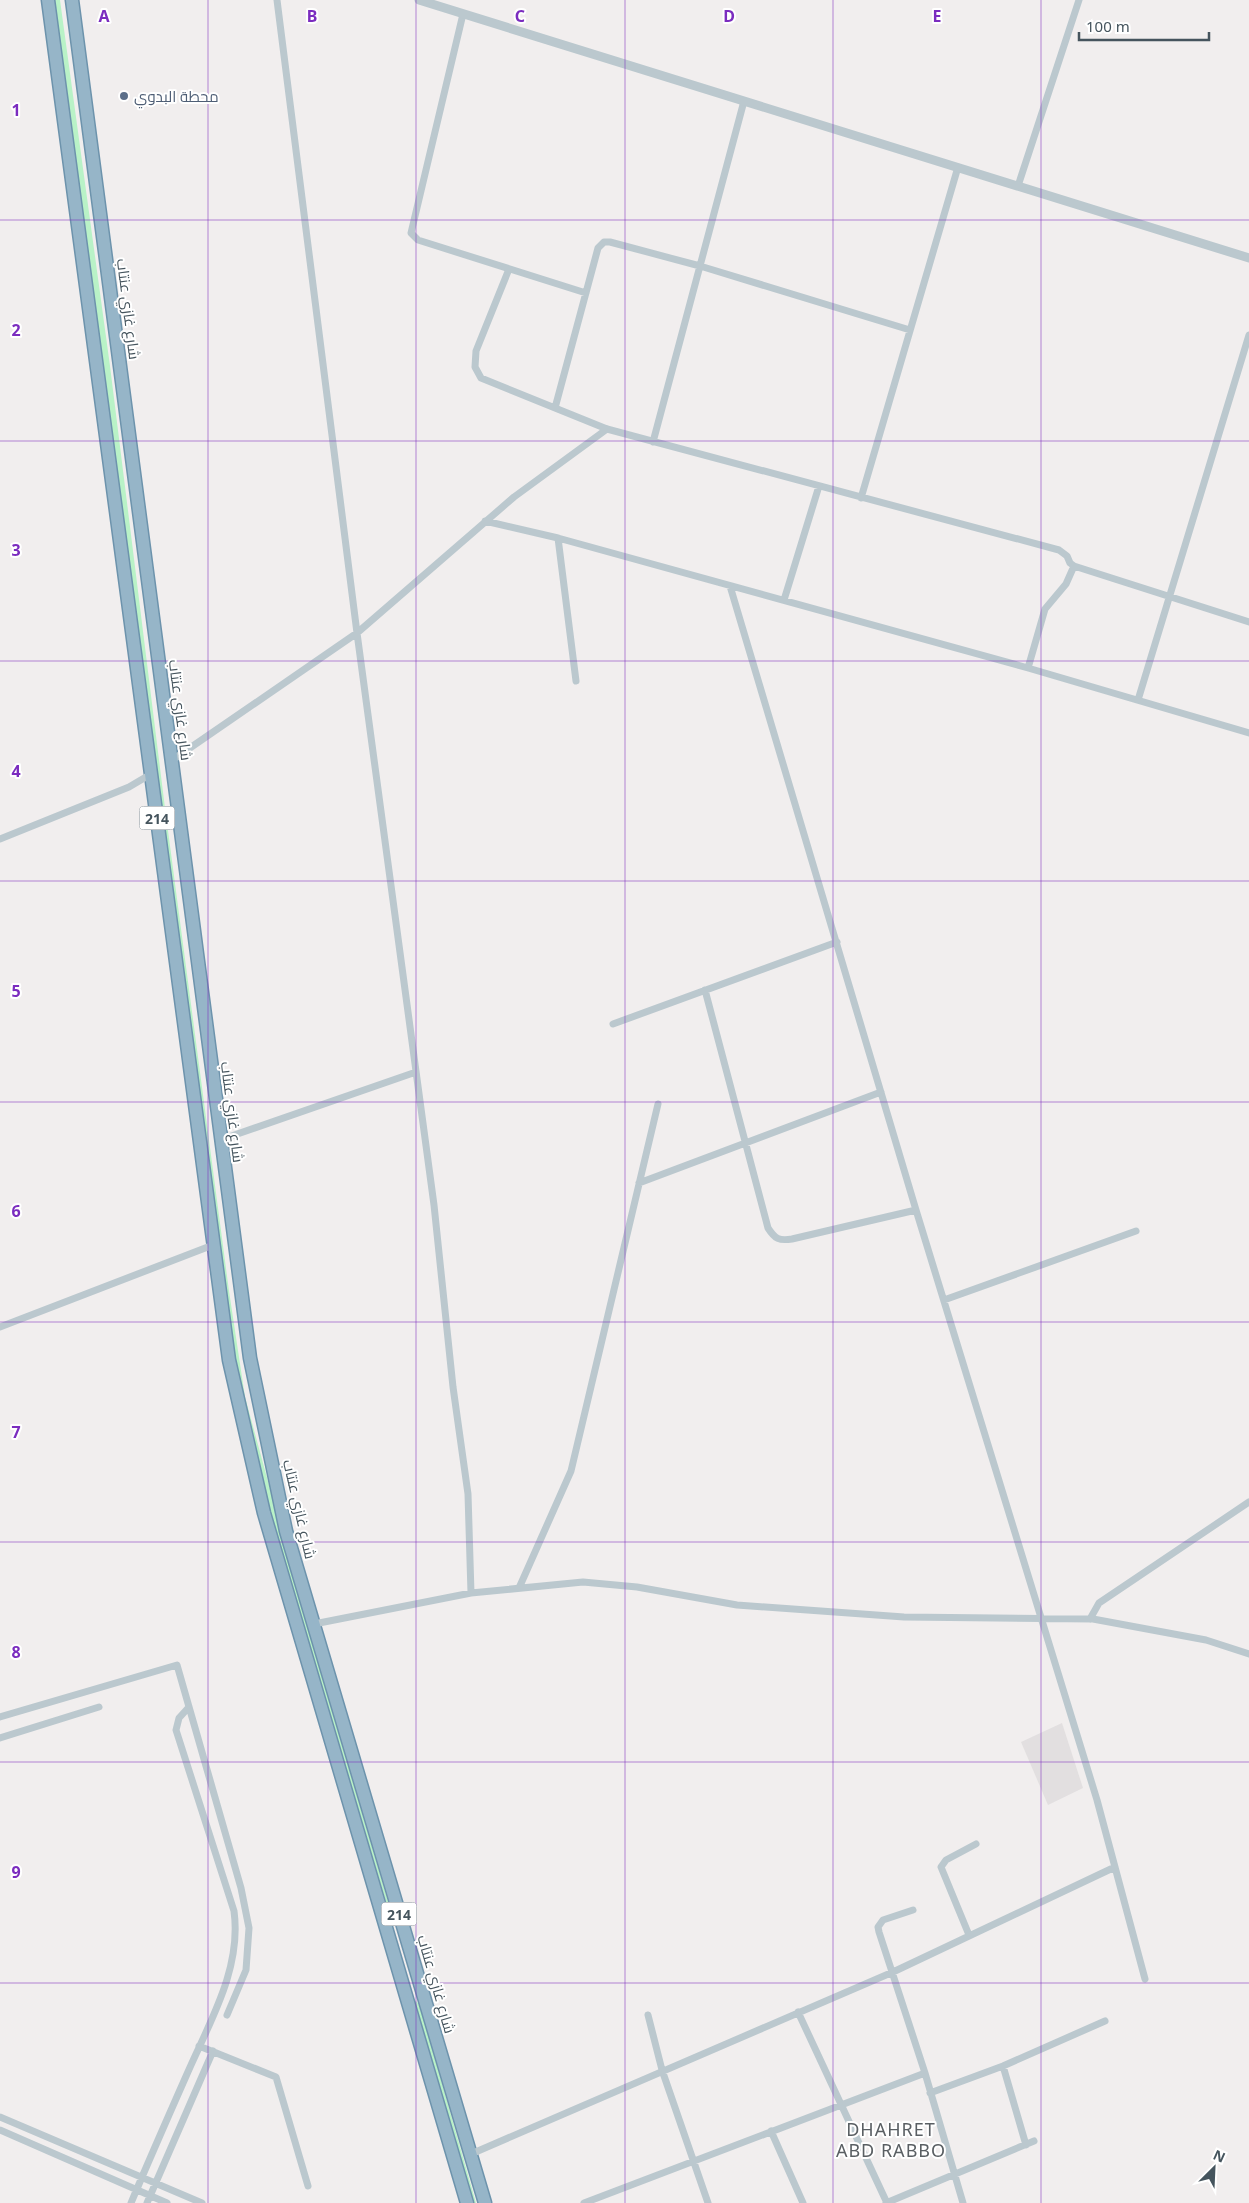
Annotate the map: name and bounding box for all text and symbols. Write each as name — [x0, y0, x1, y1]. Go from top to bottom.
text: A — [98, 5, 110, 27]
text: B — [307, 5, 317, 27]
text: C — [515, 5, 525, 27]
text: D — [723, 5, 735, 27]
text: E — [933, 5, 942, 27]
scale bar — [1079, 10, 1209, 42]
text: 100 m — [1086, 16, 1130, 36]
place label: محطة البدوي — [134, 86, 219, 109]
marker: محطة البدوي — [118, 90, 130, 102]
text: 1 — [11, 99, 21, 121]
street label: شارع غازي عنتاب — [110, 257, 145, 361]
text: 2 — [11, 319, 21, 341]
text: 3 — [11, 539, 21, 561]
street label: شارع غازي عنتاب — [162, 658, 197, 762]
text: 4 — [11, 760, 21, 782]
road number: 214 — [140, 806, 174, 830]
text: 5 — [11, 980, 21, 1002]
street label: شارع غازي عنتاب — [214, 1060, 249, 1164]
text: 6 — [11, 1200, 21, 1222]
text: 7 — [11, 1421, 21, 1443]
street label: شارع غازي عنتاب — [276, 1457, 321, 1561]
text: 8 — [11, 1641, 21, 1663]
text: 9 — [11, 1861, 21, 1883]
road number: 214 — [382, 1902, 416, 1926]
street label: شارع غازي عنتاب — [411, 1932, 461, 2036]
district label: DHAHRET ABD RABBO — [836, 2117, 946, 2162]
north arrow — [1189, 2143, 1239, 2193]
text: N — [1210, 2145, 1229, 2167]

